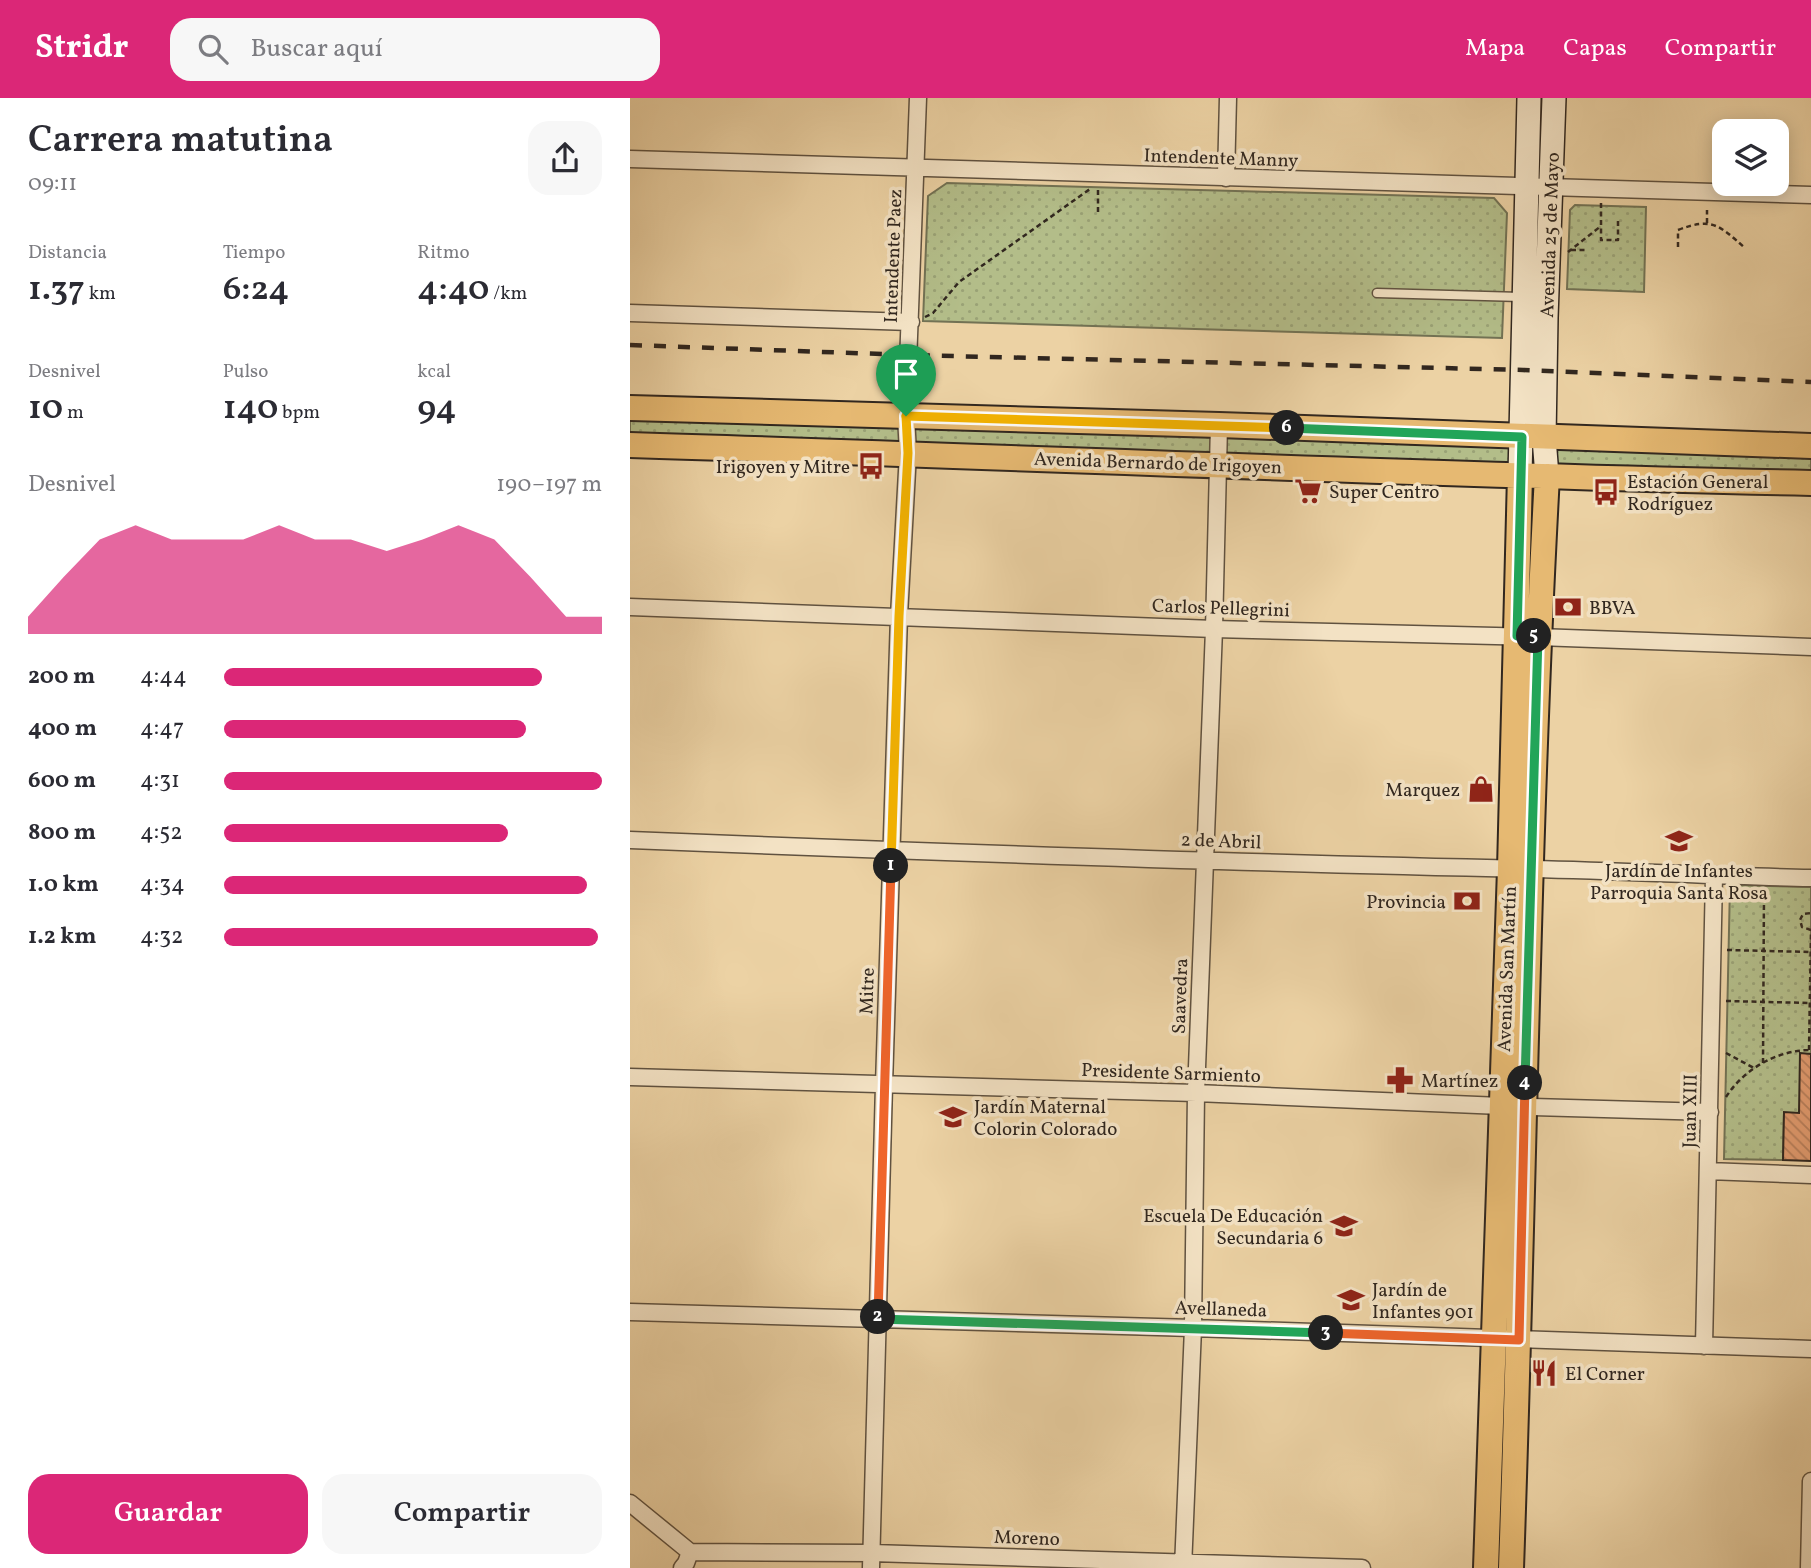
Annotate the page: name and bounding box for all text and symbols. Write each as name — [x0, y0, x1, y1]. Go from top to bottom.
search box — [170, 18, 660, 81]
text: Stridr — [35, 26, 128, 72]
icon: search — [194, 30, 232, 68]
text: Buscar aquí — [250, 31, 383, 67]
text: Mapa — [1465, 32, 1525, 66]
text: Capas — [1563, 32, 1627, 66]
text: Compartir — [1665, 32, 1776, 66]
text: Carrera matutina — [28, 115, 333, 168]
map controls — [1712, 119, 1789, 196]
button: layers — [1712, 119, 1789, 196]
button: share — [528, 121, 602, 195]
street label: Intendente Manny — [1143, 143, 1299, 175]
street label: Avenida 25 de Mayo — [1535, 152, 1567, 318]
text: 09:11 — [28, 168, 77, 200]
street label: Intendente Paez — [879, 189, 909, 324]
text: Distancia — [28, 240, 107, 266]
text: Tiempo — [223, 240, 285, 266]
text: Ritmo — [417, 240, 470, 266]
text: 1.37 — [28, 266, 85, 314]
text: 6:24 — [223, 266, 289, 314]
text: 4:40 — [417, 266, 489, 314]
text: km — [85, 281, 116, 307]
text: /km — [489, 281, 527, 307]
pin — [876, 344, 936, 416]
icon: arrive — [887, 355, 925, 393]
text: Desnivel — [28, 359, 101, 385]
text: Pulso — [223, 359, 268, 385]
text: kcal — [417, 359, 451, 385]
text: 10 — [28, 385, 63, 433]
text: 140 — [223, 385, 278, 433]
text: 94 — [417, 385, 457, 433]
text: m — [63, 400, 84, 426]
text: bpm — [278, 400, 320, 426]
pin: 6 — [1270, 410, 1304, 446]
text: 6 — [1281, 414, 1292, 440]
street label: Avenida Bernardo de Irigoyen — [1033, 447, 1282, 481]
bus stop icon: Irigoyen y Mitre — [856, 451, 886, 481]
place label: Irigoyen y Mitre — [716, 455, 850, 481]
text: Desnivel — [28, 469, 116, 501]
text: 190–197 m — [496, 469, 602, 501]
place label: Estación General Rodríguez — [1627, 470, 1769, 518]
supermarket icon: Super Centro — [1293, 476, 1323, 506]
bus stop icon: Estación General Rodríguez — [1591, 477, 1621, 507]
place label: Super Centro — [1329, 480, 1439, 506]
bank icon: BBVA — [1553, 592, 1583, 622]
street label: Carlos Pellegrini — [1151, 594, 1291, 624]
place label: BBVA — [1589, 596, 1636, 622]
pin: 5 — [1516, 618, 1552, 654]
text: 5 — [1529, 622, 1538, 648]
text: 200 m — [28, 661, 95, 693]
text: 4:44 — [140, 661, 187, 693]
text: 400 m — [28, 713, 97, 745]
text: 4:47 — [140, 713, 184, 745]
text: 600 m — [28, 765, 96, 797]
text: 4:31 — [140, 765, 180, 797]
shop icon: Marquez — [1466, 774, 1496, 804]
place label: Marquez — [1385, 778, 1460, 804]
text: 800 m — [28, 817, 96, 849]
text: 4:52 — [140, 817, 183, 849]
school or university icon: Jardín de Infantes Parroquia Santa Rosa — [1664, 826, 1694, 856]
street label: 2 de Abril — [1180, 828, 1262, 856]
pin: 1 — [874, 848, 908, 884]
text: 1 — [887, 852, 894, 878]
place label: Jardín de Infantes Parroquia Santa Rosa — [1590, 859, 1768, 907]
text: 1.0 km — [28, 869, 99, 901]
text: 4:34 — [140, 869, 185, 901]
bank icon: Provincia — [1452, 886, 1482, 916]
street label: Avenida San Martín — [1492, 886, 1524, 1053]
place label: Provincia — [1366, 890, 1446, 916]
text: 1.2 km — [28, 921, 97, 953]
text: 4:32 — [140, 921, 183, 953]
street label: Saavedra — [1167, 958, 1195, 1034]
street label: Mitre — [854, 967, 882, 1015]
street label: Presidente Sarmiento — [1081, 1058, 1261, 1090]
pharmacy icon: Martínez — [1385, 1065, 1415, 1095]
pin: 4 — [1508, 1066, 1542, 1100]
place label: Martínez — [1421, 1069, 1498, 1095]
text: 4 — [1519, 1069, 1530, 1095]
street label: Juan XIII — [1677, 1074, 1705, 1148]
place label: Jardín Maternal Colorin Colorado — [974, 1095, 1117, 1143]
school or university icon: Jardín Maternal Colorin Colorado — [938, 1102, 968, 1132]
place label: Escuela De Educación Secundaria 6 — [1143, 1204, 1323, 1252]
school or university icon: Escuela De Educación Secundaria 6 — [1329, 1211, 1359, 1241]
place label: Jardín de Infantes 901 — [1372, 1278, 1474, 1326]
school or university icon: Jardín de Infantes 901 — [1336, 1285, 1366, 1315]
street label: Avellaneda — [1174, 1295, 1268, 1325]
pin: 2 — [860, 1300, 896, 1334]
text: 2 — [873, 1303, 882, 1329]
pin: 3 — [1308, 1316, 1344, 1350]
text: 3 — [1321, 1319, 1330, 1345]
restaurant icon: El Corner — [1529, 1358, 1559, 1388]
place label: El Corner — [1565, 1362, 1645, 1388]
button: Guardar — [28, 1474, 308, 1554]
button: Compartir — [322, 1474, 602, 1554]
street label: Moreno — [994, 1525, 1060, 1553]

